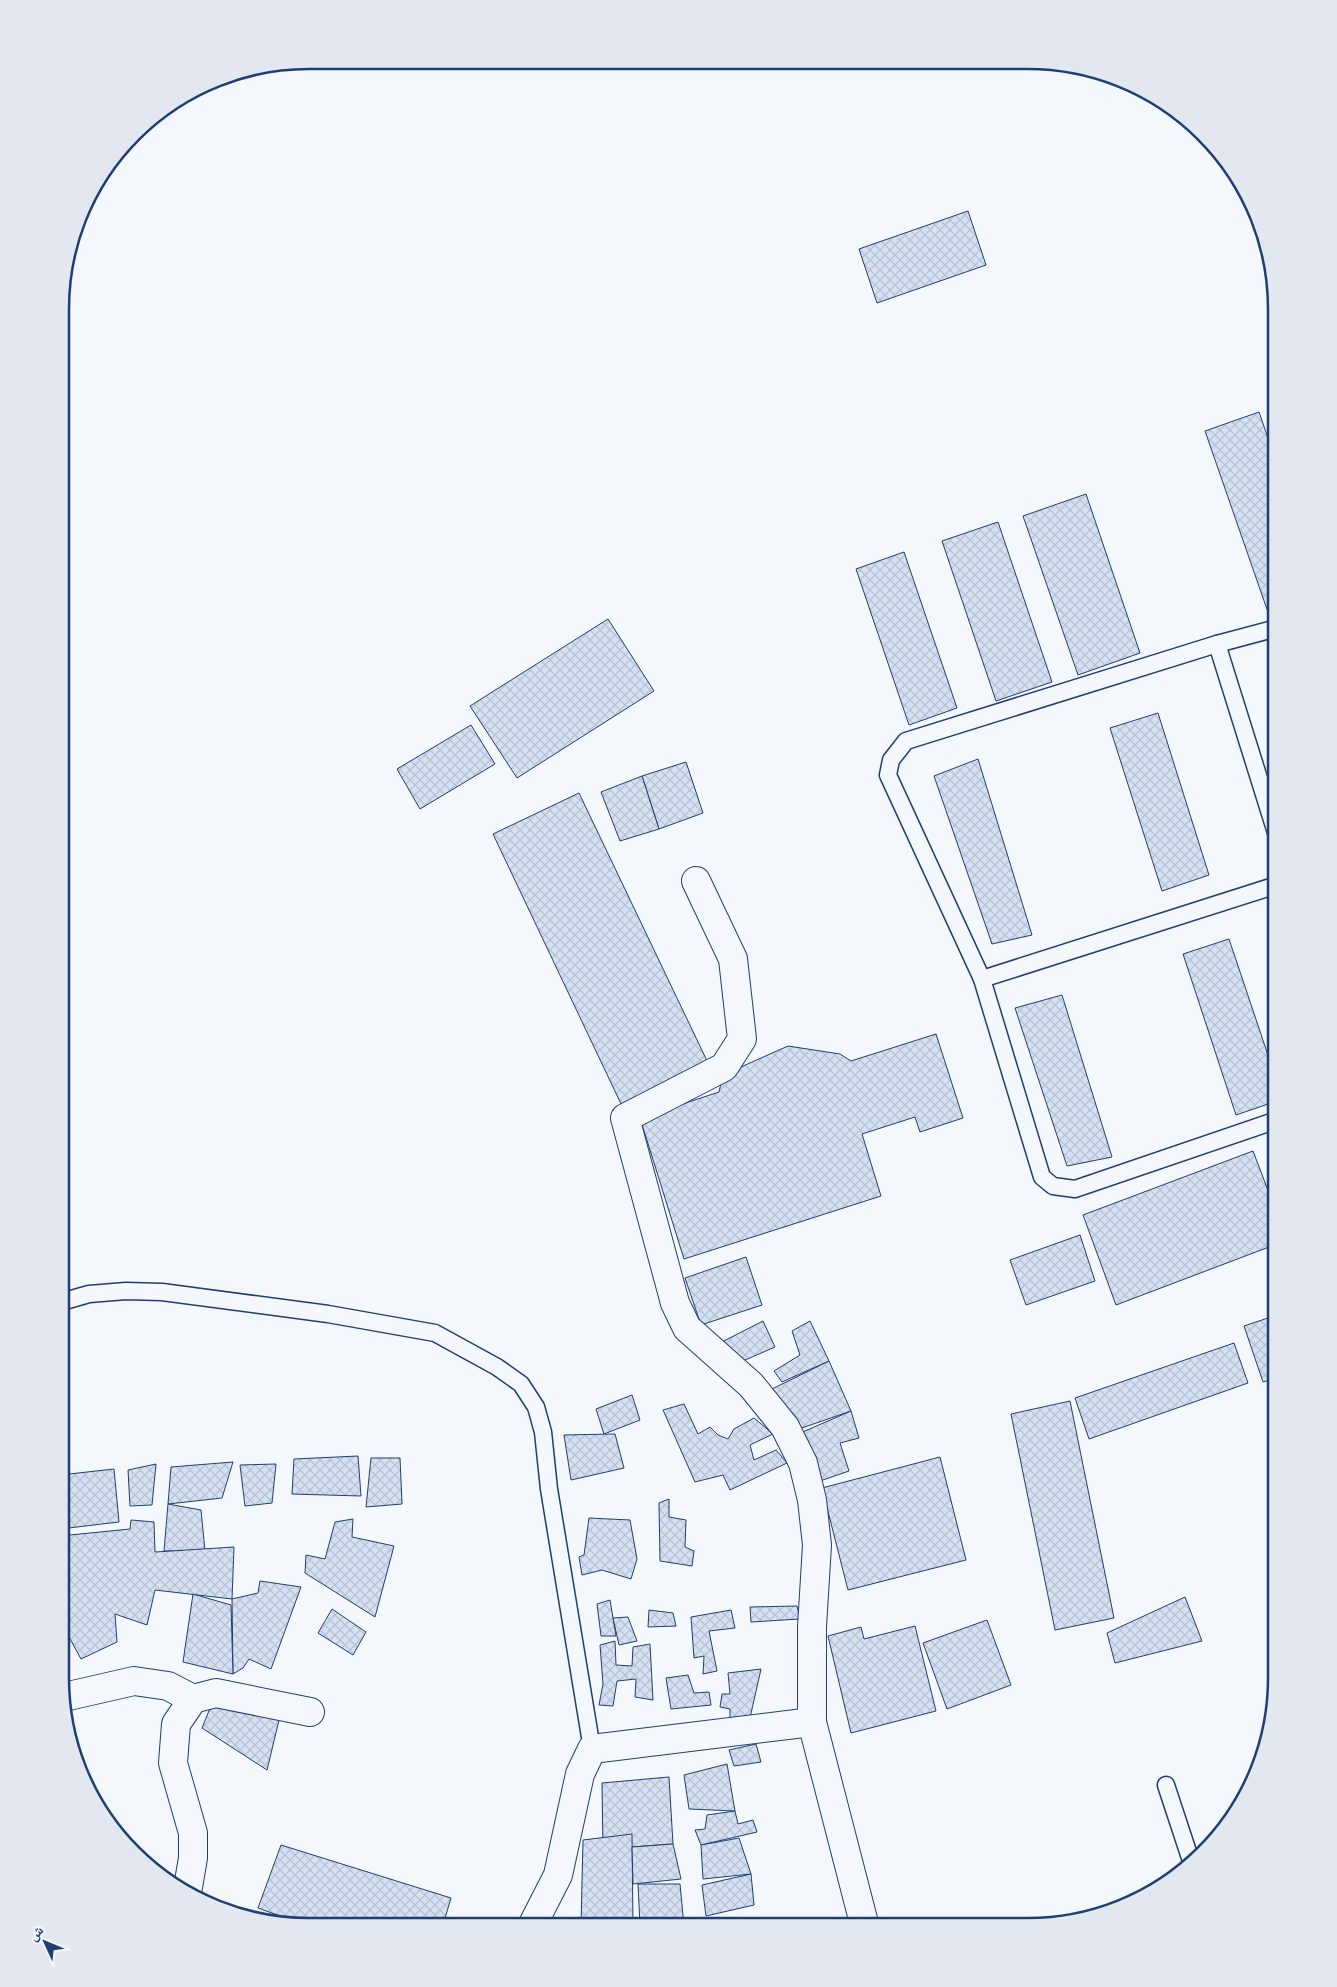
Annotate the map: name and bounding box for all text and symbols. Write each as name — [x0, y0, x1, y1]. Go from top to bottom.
north arrow — [20, 1917, 70, 1967]
text: ش — [24, 1921, 47, 1945]

